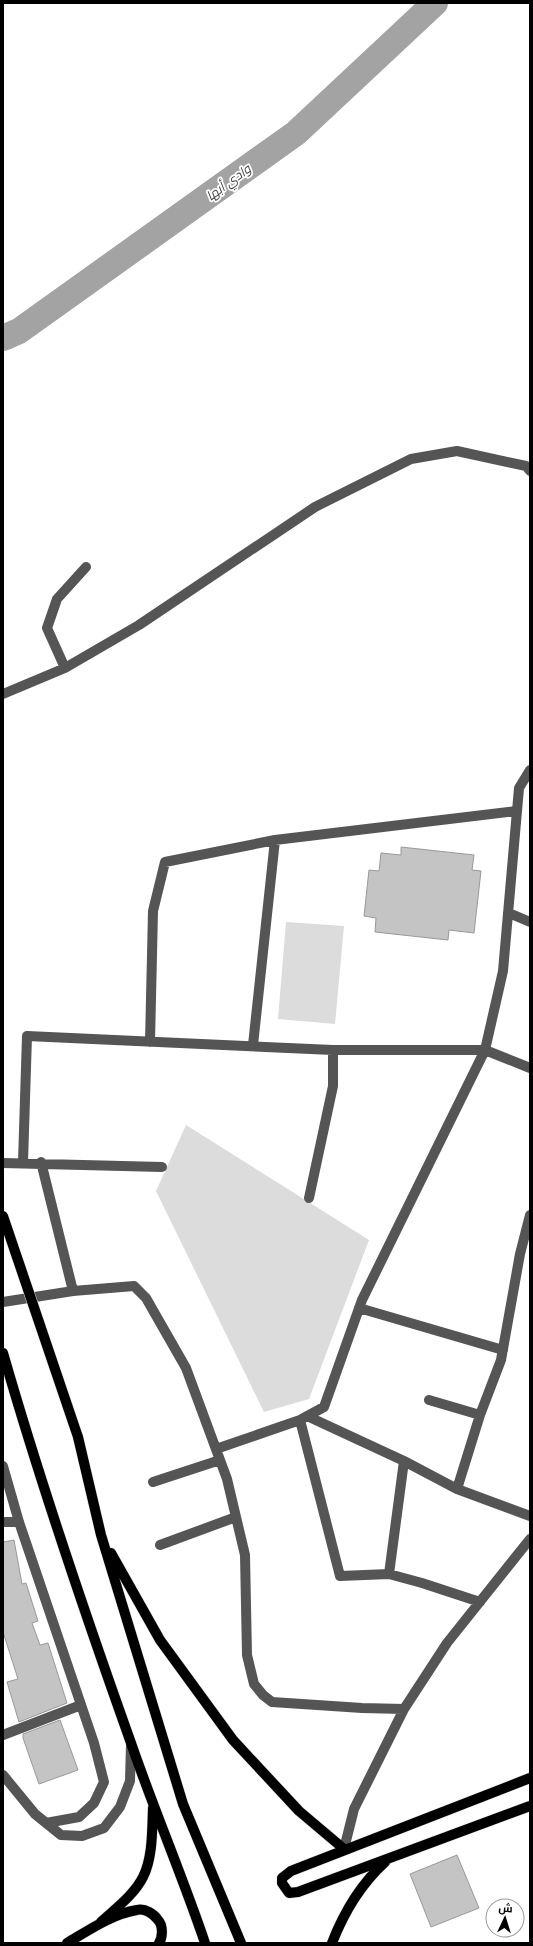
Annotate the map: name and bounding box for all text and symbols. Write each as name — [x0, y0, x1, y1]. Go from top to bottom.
water label: وادي أبها — [202, 160, 256, 206]
north arrow — [485, 1898, 525, 1938]
text: ش — [498, 1901, 513, 1915]

